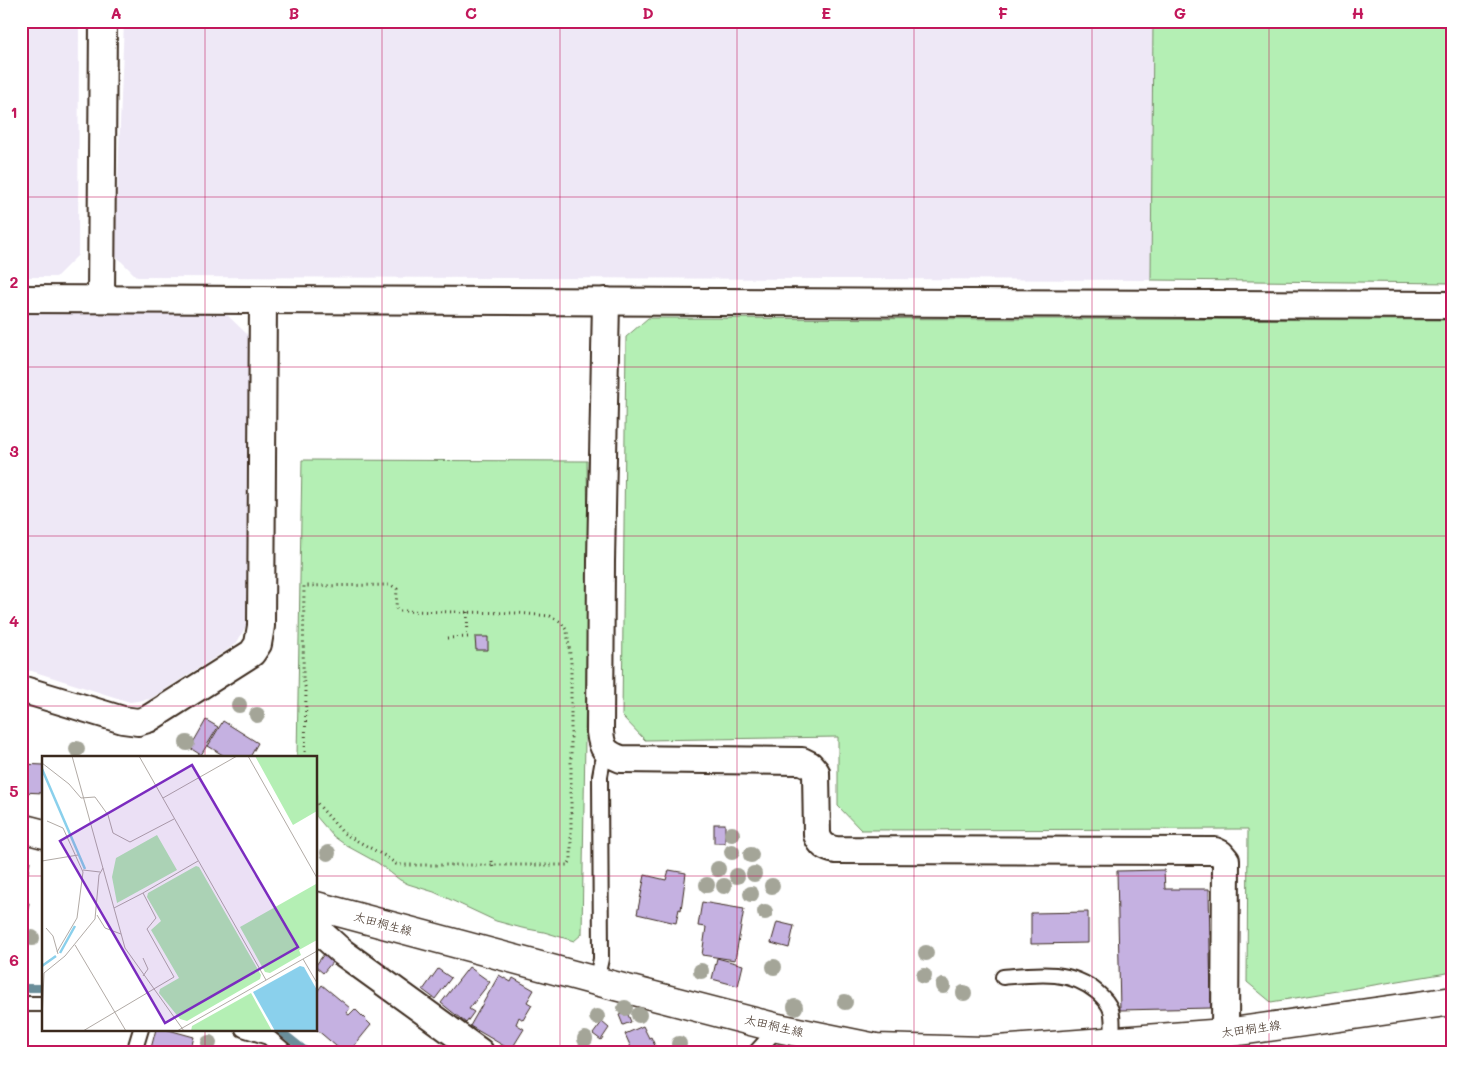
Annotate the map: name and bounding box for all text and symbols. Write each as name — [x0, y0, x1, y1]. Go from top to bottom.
text: A — [110, 2, 122, 23]
text: B — [289, 2, 299, 23]
text: C — [465, 2, 477, 23]
text: D — [642, 2, 654, 23]
text: E — [821, 2, 831, 23]
text: F — [998, 2, 1008, 23]
text: G — [1174, 2, 1186, 23]
text: H — [1352, 2, 1364, 23]
text: 1 — [10, 101, 18, 122]
text: 2 — [10, 271, 19, 292]
text: 3 — [9, 440, 19, 461]
text: 4 — [9, 610, 19, 631]
inset map — [42, 756, 318, 1030]
text: 5 — [9, 780, 19, 801]
street label: 太田桐生線 — [352, 908, 414, 939]
text: 6 — [9, 949, 19, 970]
street label: 太田桐生線 — [743, 1010, 805, 1040]
street label: 太田桐生線 — [1220, 1016, 1282, 1040]

